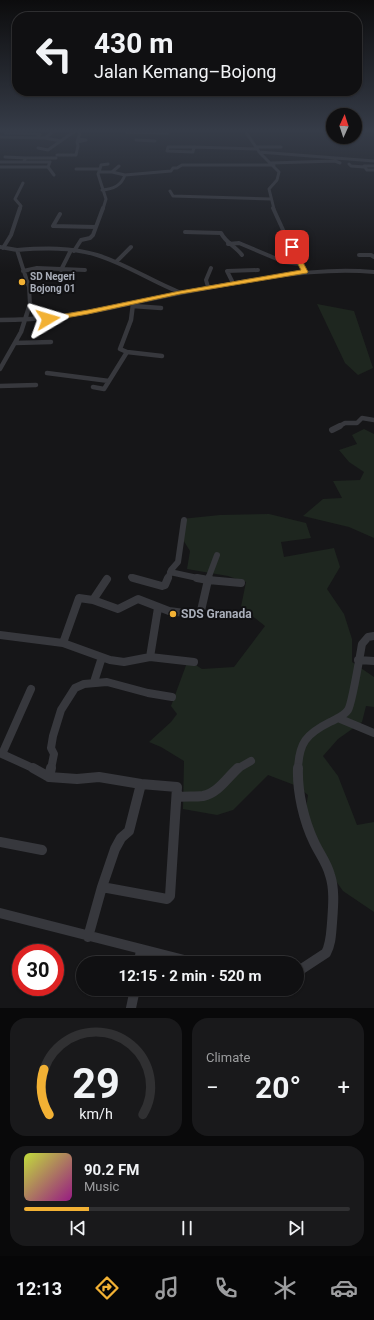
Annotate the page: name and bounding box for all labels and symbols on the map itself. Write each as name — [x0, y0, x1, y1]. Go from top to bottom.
north arrow — [326, 108, 362, 144]
pin — [275, 230, 309, 264]
place label: SD Negeri Bojong 01 — [30, 271, 76, 294]
marker: SD Negeri Bojong 01 — [17, 277, 27, 287]
position arrow — [27, 298, 69, 340]
place label: SDS Granada — [181, 607, 252, 621]
marker: SDS Granada — [168, 609, 178, 619]
speed limit sign: 30 — [12, 944, 64, 996]

